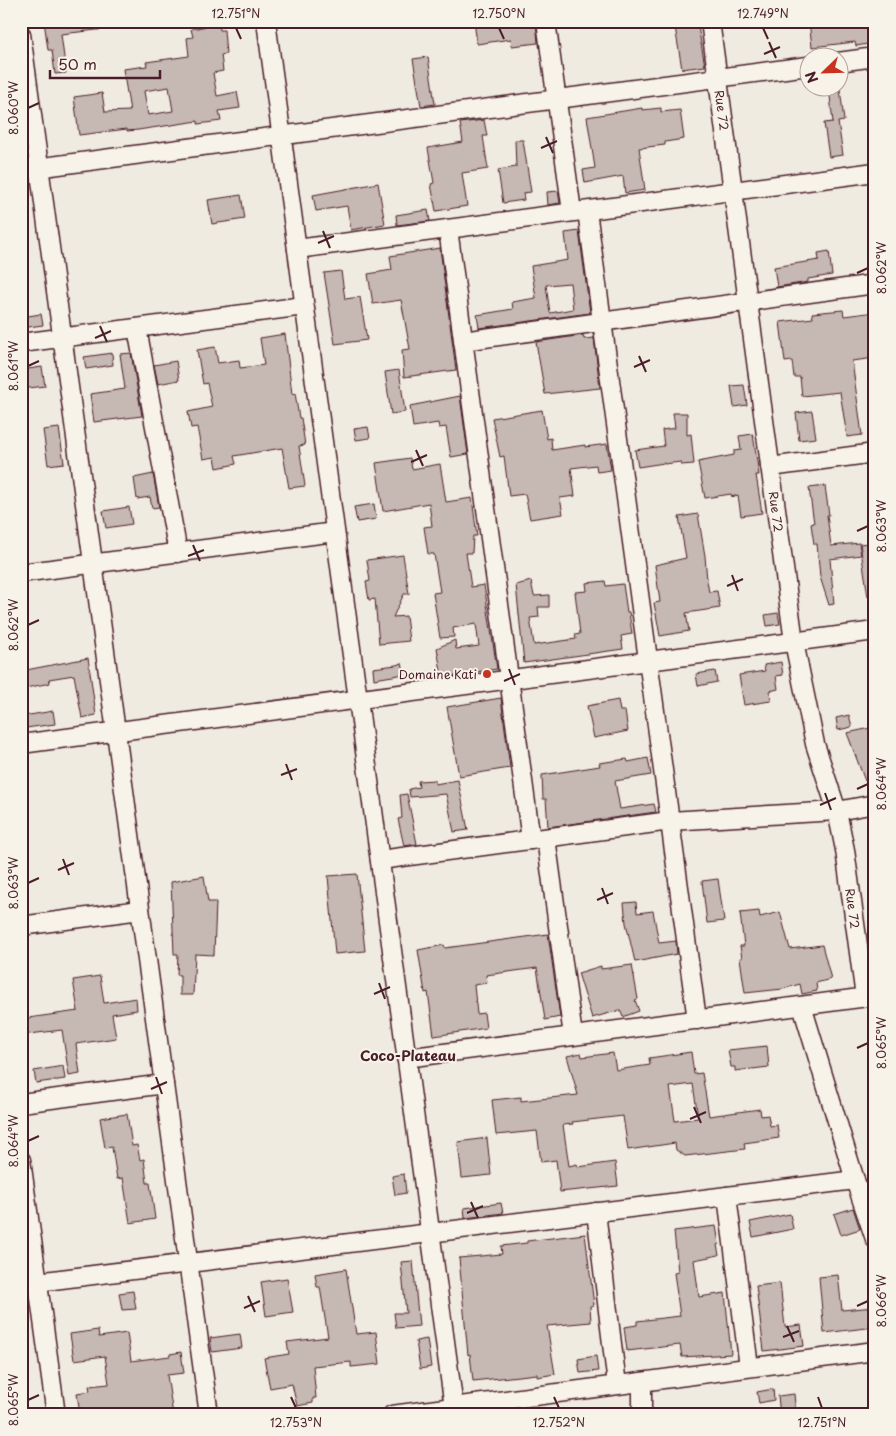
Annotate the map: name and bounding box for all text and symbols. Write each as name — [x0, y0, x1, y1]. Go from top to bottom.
text: 12.751°N — [212, 4, 260, 22]
text: 12.750°N — [472, 4, 526, 22]
text: 12.749°N — [737, 4, 789, 22]
scale bar — [50, 48, 160, 80]
north arrow — [798, 48, 848, 98]
text: 50 m — [58, 52, 97, 75]
text: N — [800, 68, 823, 86]
text: 8.060°W — [4, 80, 22, 135]
street label: Rue 72 — [710, 89, 734, 132]
text: 8.062°W — [872, 241, 890, 294]
text: 8.061°W — [4, 340, 22, 391]
street label: Rue 72 — [765, 490, 788, 533]
text: 8.063°W — [872, 499, 890, 552]
text: 8.062°W — [4, 598, 22, 651]
place label: Domaine Kati — [399, 665, 477, 683]
marker: Domaine Kati — [481, 668, 493, 680]
text: 8.064°W — [872, 757, 890, 810]
text: 8.063°W — [4, 856, 22, 909]
street label: Rue 72 — [841, 887, 865, 930]
text: 8.065°W — [872, 1016, 890, 1069]
district label: Coco-Plateau — [360, 1045, 456, 1066]
text: 8.064°W — [4, 1114, 22, 1167]
text: 8.066°W — [872, 1274, 890, 1328]
text: 8.065°W — [4, 1373, 22, 1426]
text: 12.753°N — [270, 1413, 322, 1431]
text: 12.752°N — [533, 1413, 585, 1431]
text: 12.751°N — [798, 1413, 846, 1431]

